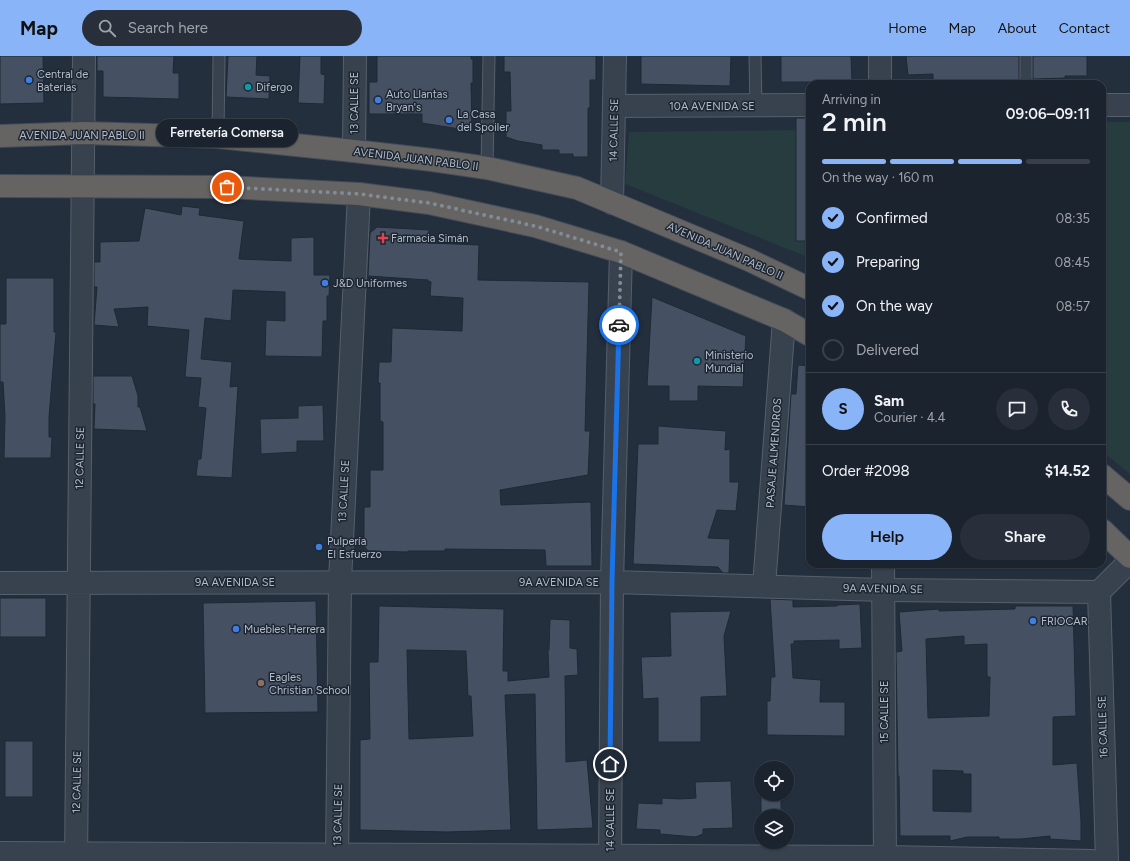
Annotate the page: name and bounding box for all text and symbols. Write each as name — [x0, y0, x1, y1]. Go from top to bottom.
search box — [82, 10, 362, 46]
text: Map — [20, 17, 58, 40]
icon: search — [96, 17, 118, 39]
text: Search here — [128, 19, 208, 37]
text: Home — [888, 20, 927, 37]
text: Map — [949, 20, 976, 37]
text: About — [998, 20, 1037, 37]
text: Contact — [1059, 20, 1110, 37]
place label: Central de Baterias — [37, 68, 88, 94]
street label: 13 CALLE SE — [348, 72, 361, 134]
marker: Central de Baterias — [24, 75, 34, 85]
place label: Difergo — [256, 81, 293, 94]
marker: Difergo — [243, 82, 253, 92]
place label: Auto Llantas Bryan's — [386, 88, 448, 114]
text: Arriving in — [822, 92, 881, 107]
marker: Auto Llantas Bryan's — [373, 95, 383, 105]
street label: 14 CALLE SE — [607, 98, 621, 162]
street label: 10A AVENIDA SE — [669, 100, 755, 113]
text: 09:06–09:11 — [1006, 105, 1090, 123]
text: 2 min — [822, 106, 887, 138]
place label: La Casa del Spoiler — [457, 108, 509, 134]
marker: La Casa del Spoiler — [444, 115, 454, 125]
callout: Ferretería Comersa — [156, 119, 298, 147]
text: Ferretería Comersa — [170, 125, 284, 140]
street label: AVENIDA JUAN PABLO II — [19, 129, 145, 142]
street label: AVENIDA JUAN PABLO II — [353, 145, 479, 173]
pin — [210, 170, 244, 204]
text: On the way · 160 m — [822, 170, 934, 185]
icon: bag — [216, 176, 238, 198]
icon: check — [822, 207, 844, 229]
text: Confirmed — [856, 209, 928, 227]
text: 08:35 — [1056, 211, 1090, 226]
street label: AVENIDA JUAN PABLO II — [665, 219, 785, 283]
place label: Farmacia Simán — [391, 232, 468, 245]
marker: Farmacia Simán — [378, 233, 388, 243]
icon: check — [822, 251, 844, 273]
text: Preparing — [856, 253, 920, 271]
text: 08:45 — [1055, 255, 1090, 270]
place label: J&D Uniformes — [333, 277, 407, 290]
marker: J&D Uniformes — [320, 278, 330, 288]
icon: check — [822, 295, 844, 317]
text: On the way — [856, 297, 933, 315]
text: 08:57 — [1056, 299, 1090, 314]
courier — [599, 305, 639, 345]
icon: car — [608, 314, 630, 336]
text: Delivered — [856, 341, 919, 359]
place label: Ministerio Mundial — [705, 349, 753, 375]
marker: Ministerio Mundial — [692, 356, 702, 366]
button: chat — [996, 388, 1038, 430]
button: phone — [1048, 388, 1090, 430]
text: Sam — [874, 392, 904, 410]
street label: PASAJE ALMENDROS — [764, 397, 784, 508]
text: S — [838, 400, 848, 418]
text: Courier · 4.4 — [874, 410, 946, 425]
street label: 12 CALLE SE — [73, 427, 87, 489]
street label: 13 CALLE SE — [336, 459, 352, 523]
text: Order #2098 — [822, 462, 910, 480]
text: $14.52 — [1045, 462, 1090, 480]
button: Help — [822, 514, 952, 560]
button: Share — [960, 514, 1090, 560]
place label: Pulpería El Esfuerzo — [327, 535, 382, 561]
marker: Pulpería El Esfuerzo — [314, 542, 324, 552]
street label: 9A AVENIDA SE — [195, 576, 275, 589]
street label: 9A AVENIDA SE — [519, 576, 599, 589]
street label: 9A AVENIDA SE — [843, 582, 923, 596]
place label: FRIOCAR — [1041, 615, 1088, 628]
marker: FRIOCAR — [1028, 616, 1038, 626]
place label: Muebles Herrera — [244, 623, 325, 636]
marker: Muebles Herrera — [231, 624, 241, 634]
place label: Eagles Christian School — [269, 671, 350, 697]
marker: Eagles Christian School — [256, 678, 266, 688]
street label: 15 CALLE SE — [878, 681, 891, 743]
street label: 16 CALLE SE — [1095, 695, 1111, 759]
pin — [593, 747, 627, 781]
street label: 12 CALLE SE — [70, 751, 84, 813]
icon: home — [599, 753, 621, 775]
map controls — [754, 761, 794, 849]
button: locate — [754, 761, 794, 801]
street label: 13 CALLE SE — [331, 784, 345, 846]
street label: 14 CALLE SE — [604, 788, 617, 852]
button: layers — [754, 809, 794, 849]

